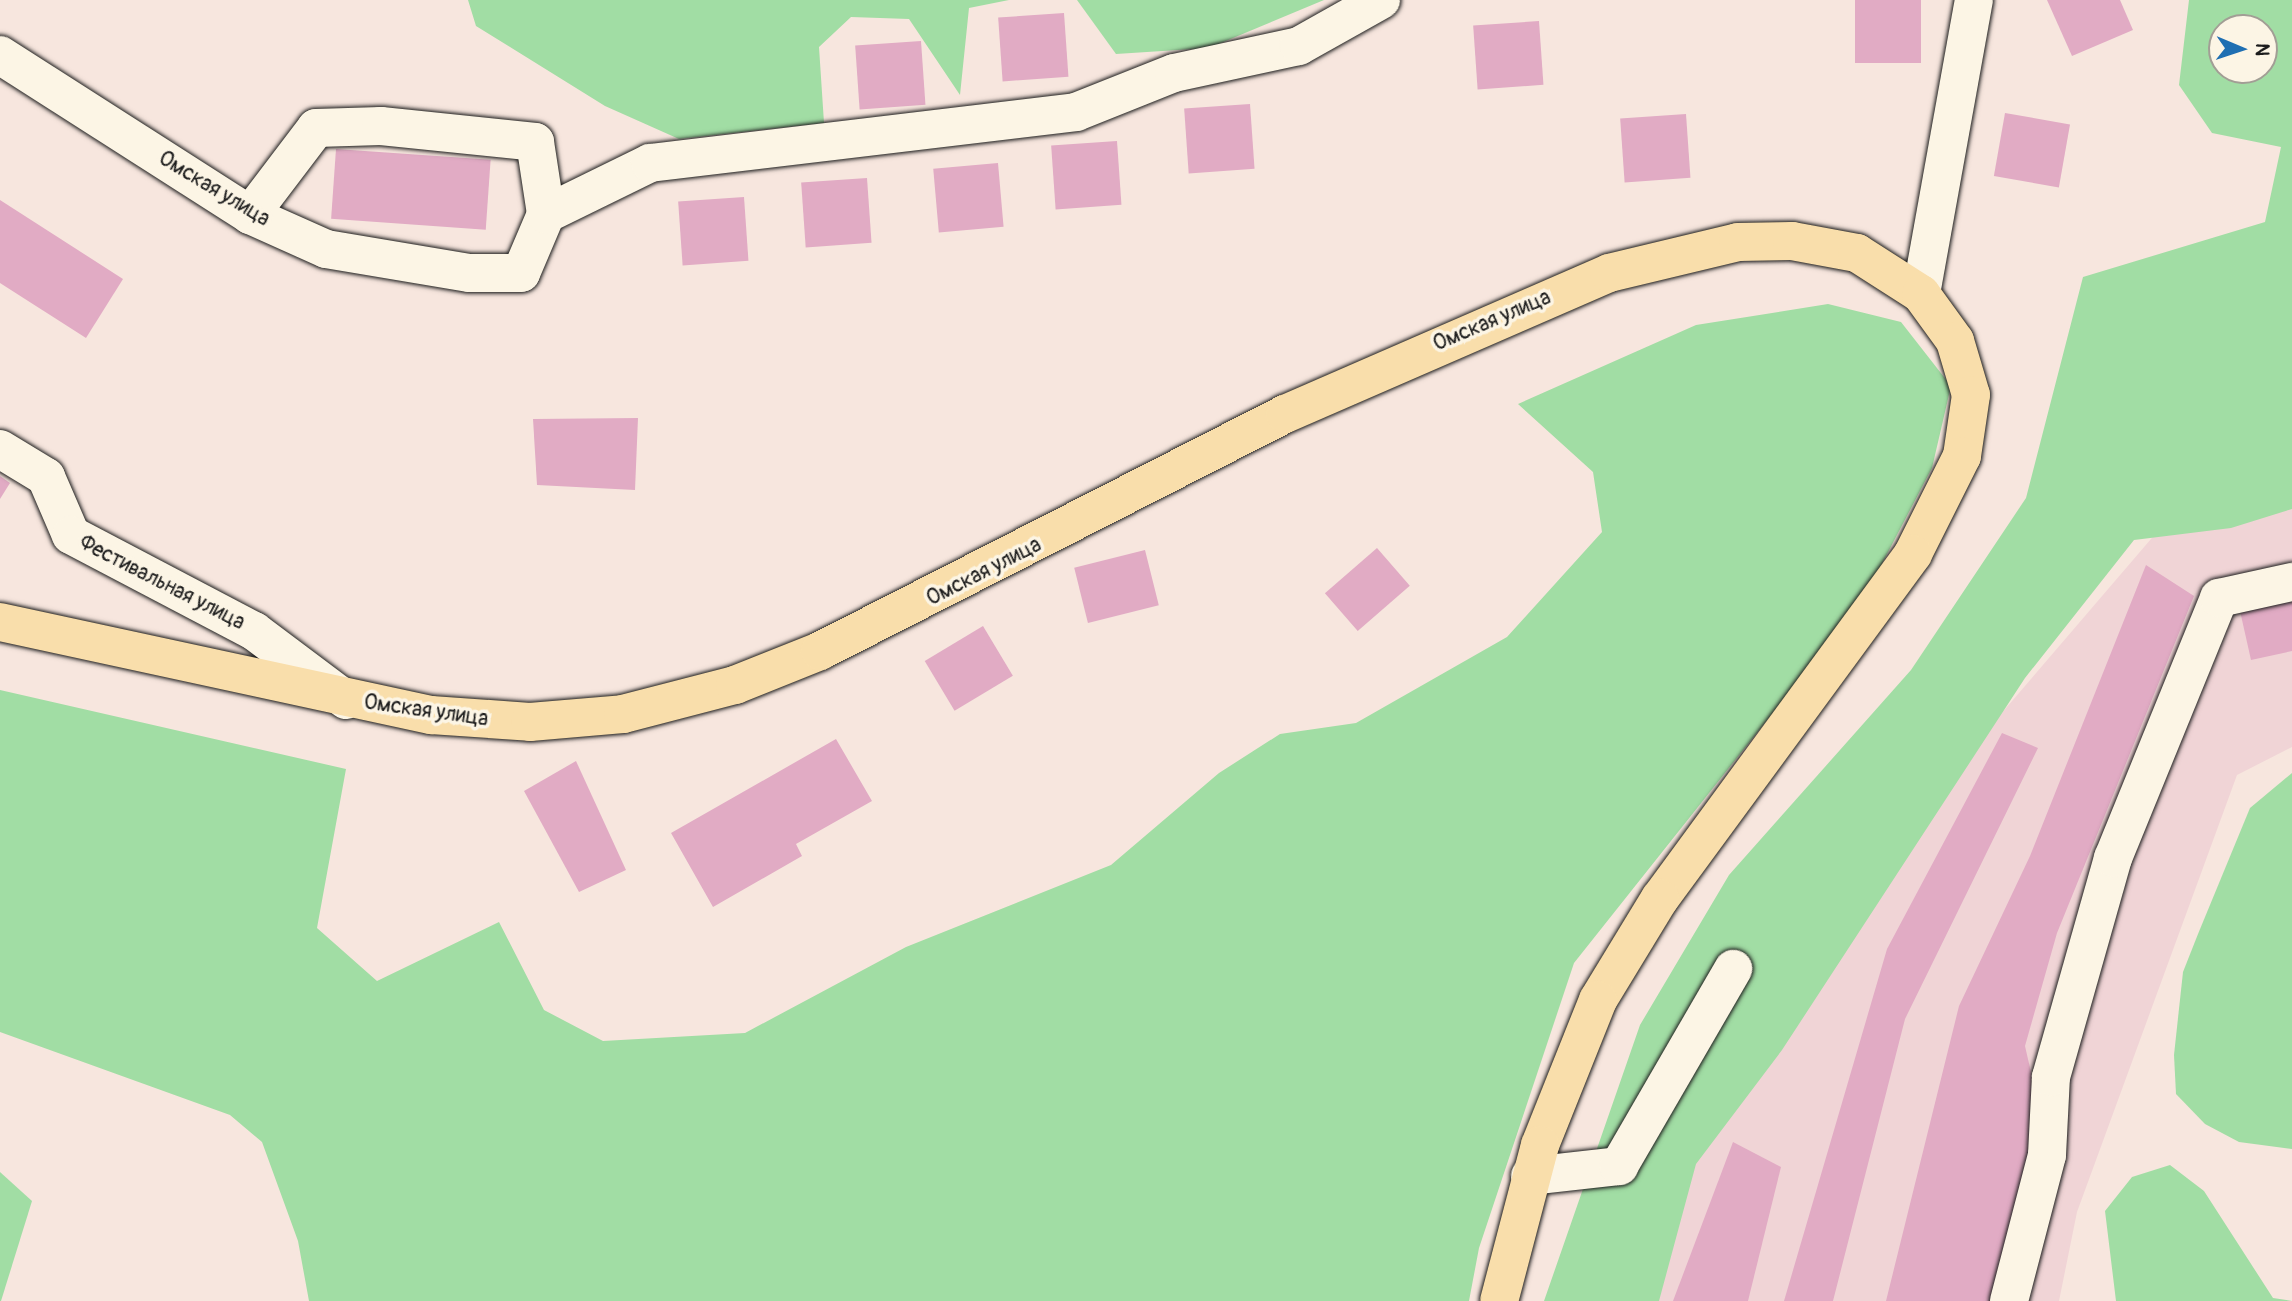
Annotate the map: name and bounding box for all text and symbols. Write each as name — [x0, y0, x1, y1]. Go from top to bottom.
north arrow — [2208, 14, 2278, 84]
text: N — [2250, 43, 2274, 56]
street label: Омская улица — [154, 146, 274, 232]
street label: Омская улица — [1429, 285, 1555, 357]
street label: Фестивальная улица — [75, 530, 249, 636]
street label: Омская улица — [923, 532, 1045, 612]
street label: Омская улица — [362, 690, 490, 732]

